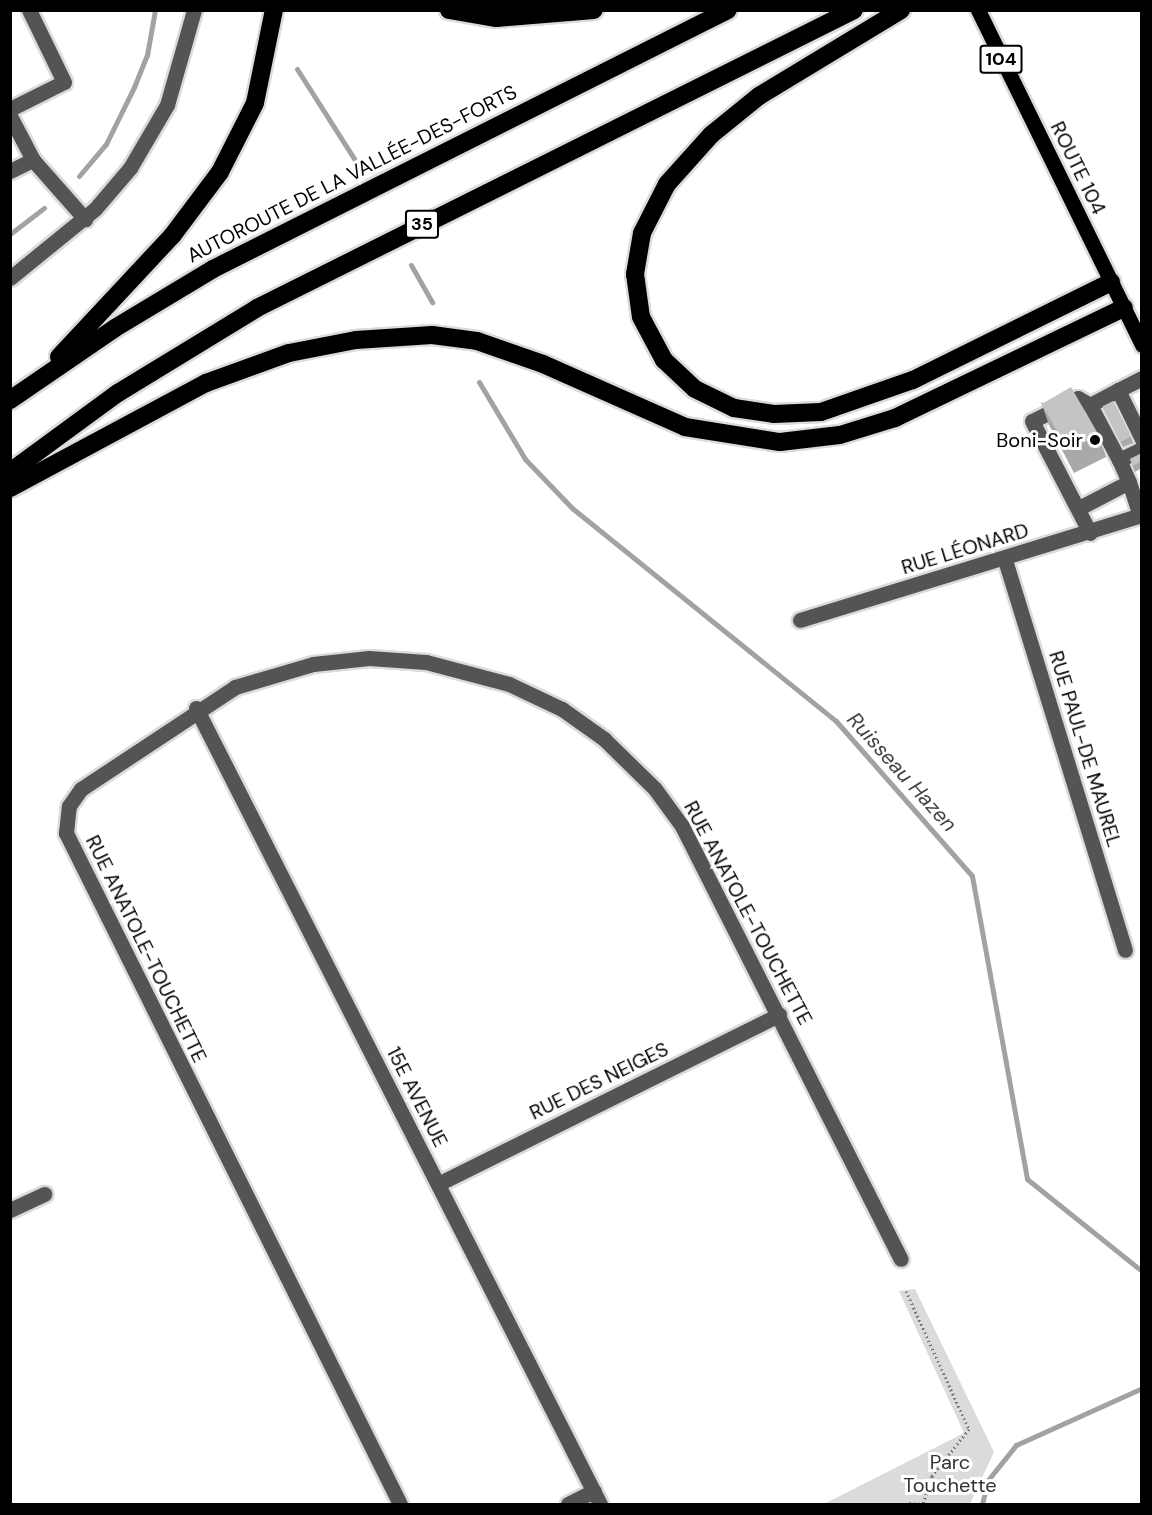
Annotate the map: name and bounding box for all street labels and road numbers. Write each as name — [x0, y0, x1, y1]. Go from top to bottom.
road number: 104 — [978, 44, 1024, 74]
street label: AUTOROUTE DE LA VALLÉE-DES-FORTS — [183, 80, 521, 268]
street label: ROUTE 104 — [1045, 118, 1111, 218]
road number: 35 — [404, 209, 440, 239]
street label: RUE LÉONARD — [899, 518, 1031, 580]
street label: RUE PAUL-DE MAUREL — [1044, 648, 1126, 850]
street label: RUE ANATOLE-TOUCHETTE — [679, 797, 817, 1029]
street label: RUE ANATOLE-TOUCHETTE — [80, 831, 212, 1067]
street label: RUE DES NEIGES — [526, 1037, 672, 1125]
street label: 15E AVENUE — [381, 1043, 453, 1151]

